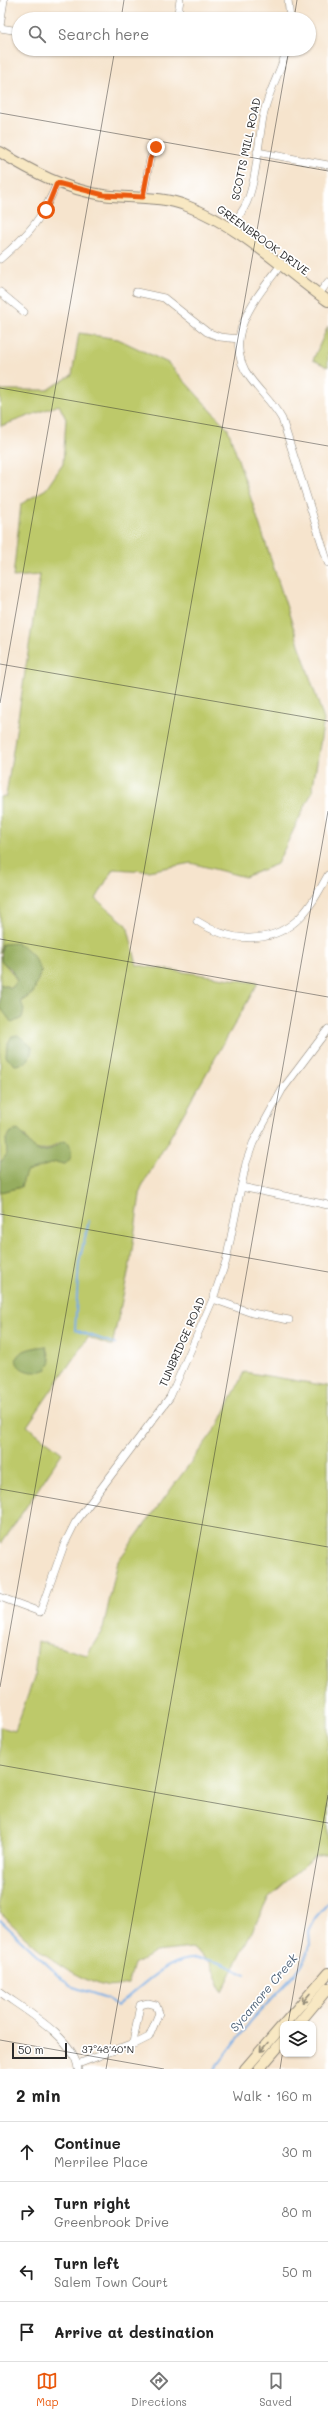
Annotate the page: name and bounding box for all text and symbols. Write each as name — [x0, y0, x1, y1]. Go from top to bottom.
search box — [12, 12, 316, 56]
icon: search — [26, 23, 48, 45]
text: Search here — [58, 24, 149, 44]
street label: SCOTTS MILL ROAD — [227, 96, 264, 201]
route end — [147, 138, 165, 156]
route start — [37, 201, 55, 219]
street label: GREENBROOK DRIVE — [214, 201, 312, 278]
street label: TUNBRIDGE ROAD — [155, 1295, 208, 1389]
water label: Sycamore Creek — [226, 1949, 301, 2035]
one-way arrow — [301, 1993, 310, 2004]
map controls — [280, 2021, 316, 2057]
button: layers — [280, 2021, 316, 2057]
scale bar — [12, 2041, 67, 2060]
text: 50 m — [18, 2042, 44, 2057]
text: 37°48'40"N — [82, 2042, 134, 2056]
one-way arrow — [259, 2042, 269, 2052]
text: 2 min — [16, 2084, 61, 2106]
text: Walk · 160 m — [232, 2087, 312, 2104]
text: Continue — [54, 2133, 121, 2153]
icon: ahead — [16, 2141, 38, 2163]
text: 30 m — [282, 2143, 312, 2160]
text: Merrilee Place — [54, 2153, 148, 2170]
text: Turn right — [54, 2193, 131, 2213]
icon: right — [16, 2201, 38, 2223]
text: 80 m — [282, 2203, 312, 2220]
text: Greenbrook Drive — [54, 2213, 169, 2230]
text: Turn left — [54, 2253, 119, 2273]
icon: left — [16, 2261, 38, 2283]
text: 50 m — [282, 2263, 312, 2280]
text: Salem Town Court — [54, 2273, 168, 2290]
icon: arrive — [16, 2321, 38, 2343]
text: Arrive at destination — [54, 2322, 214, 2342]
tab: Map — [36, 2370, 59, 2409]
tab: Directions — [131, 2370, 187, 2409]
tab: Saved — [259, 2370, 292, 2409]

